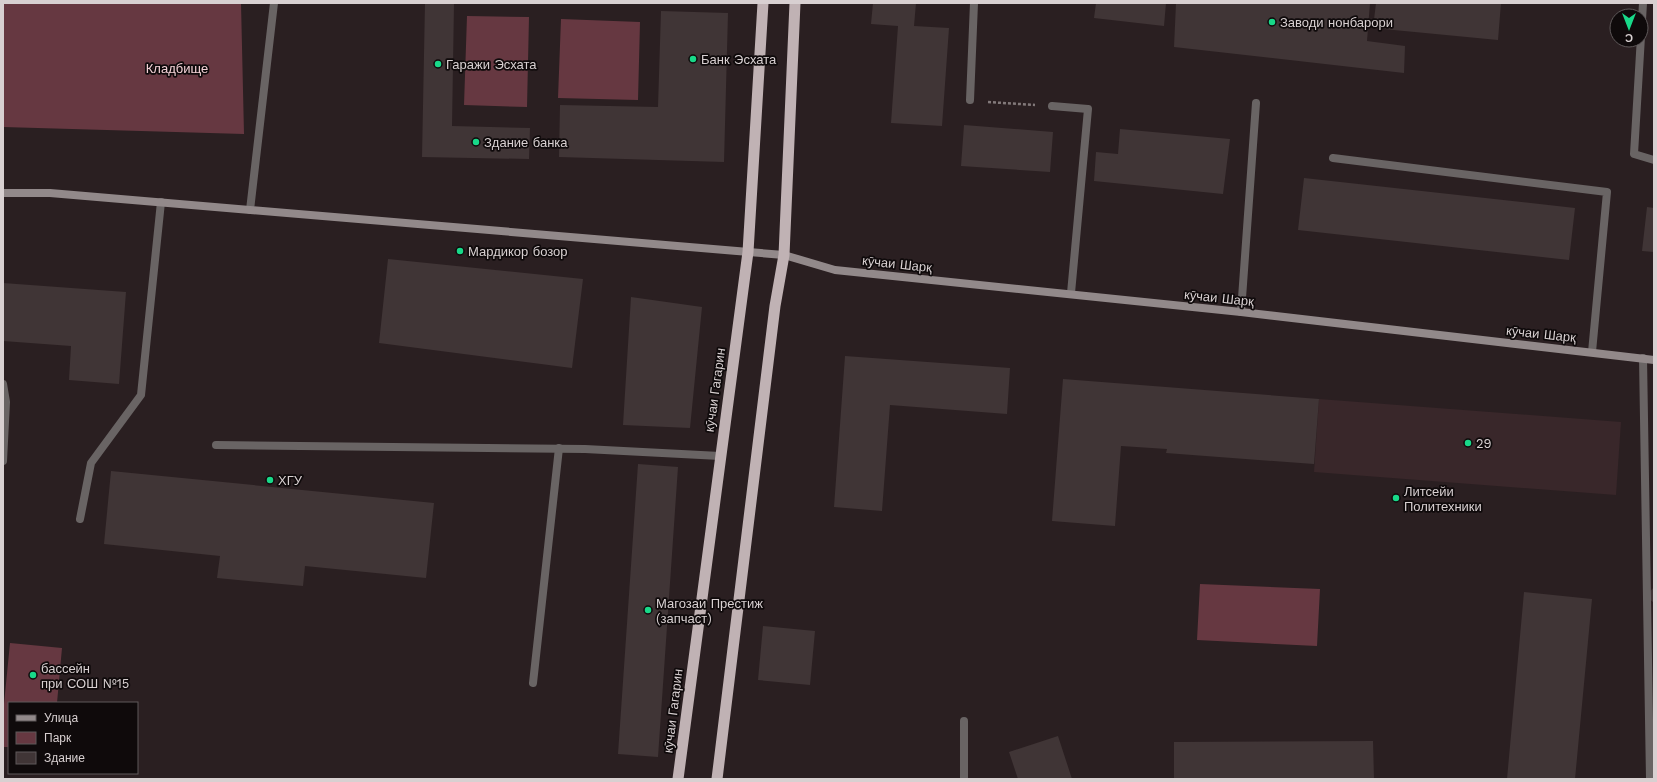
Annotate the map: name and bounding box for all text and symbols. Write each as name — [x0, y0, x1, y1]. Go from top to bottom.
north arrow — [1609, 8, 1649, 48]
place label: Заводи нонбарори — [1280, 15, 1393, 30]
marker: Заводи нонбарори — [1267, 17, 1277, 27]
text: С — [1625, 31, 1633, 44]
place label: Банк Эсхата — [701, 52, 777, 67]
marker: Банк Эсхата — [688, 54, 698, 64]
place label: Гаражи Эсхата — [446, 57, 537, 72]
marker: Гаражи Эсхата — [433, 59, 443, 69]
park label: Кладбище — [146, 61, 208, 76]
place label: Здание банка — [484, 135, 568, 150]
marker: Здание банка — [471, 137, 481, 147]
place label: Мардикор бозор — [468, 244, 568, 259]
marker: Мардикор бозор — [455, 246, 465, 256]
street label: кӯчаи Шарқ — [861, 253, 933, 275]
street label: кӯчаи Шарқ — [1183, 287, 1255, 309]
street label: кӯчаи Шарқ — [1505, 323, 1577, 345]
street label: кӯчаи Гагарин — [702, 347, 728, 433]
place label: 29 — [1476, 436, 1492, 451]
marker: 29 — [1463, 438, 1473, 448]
place label: ХГУ — [278, 473, 303, 488]
marker: ХГУ — [265, 475, 275, 485]
place label: Литсейи Политехники — [1404, 484, 1482, 514]
marker: Литсейи Политехники — [1391, 493, 1401, 503]
place label: Магозаи Престиж (запчаст) — [656, 596, 763, 626]
marker: Магозаи Престиж (запчаст) — [643, 605, 653, 615]
place label: бассейн при СОШ №15 — [41, 661, 129, 691]
street label: кӯчаи Гагарин — [660, 668, 686, 754]
marker: бассейн при СОШ №15 — [28, 670, 38, 680]
legend — [8, 702, 138, 774]
text: Улица — [44, 711, 78, 725]
text: Парк — [44, 731, 72, 745]
text: Здание — [44, 751, 85, 765]

